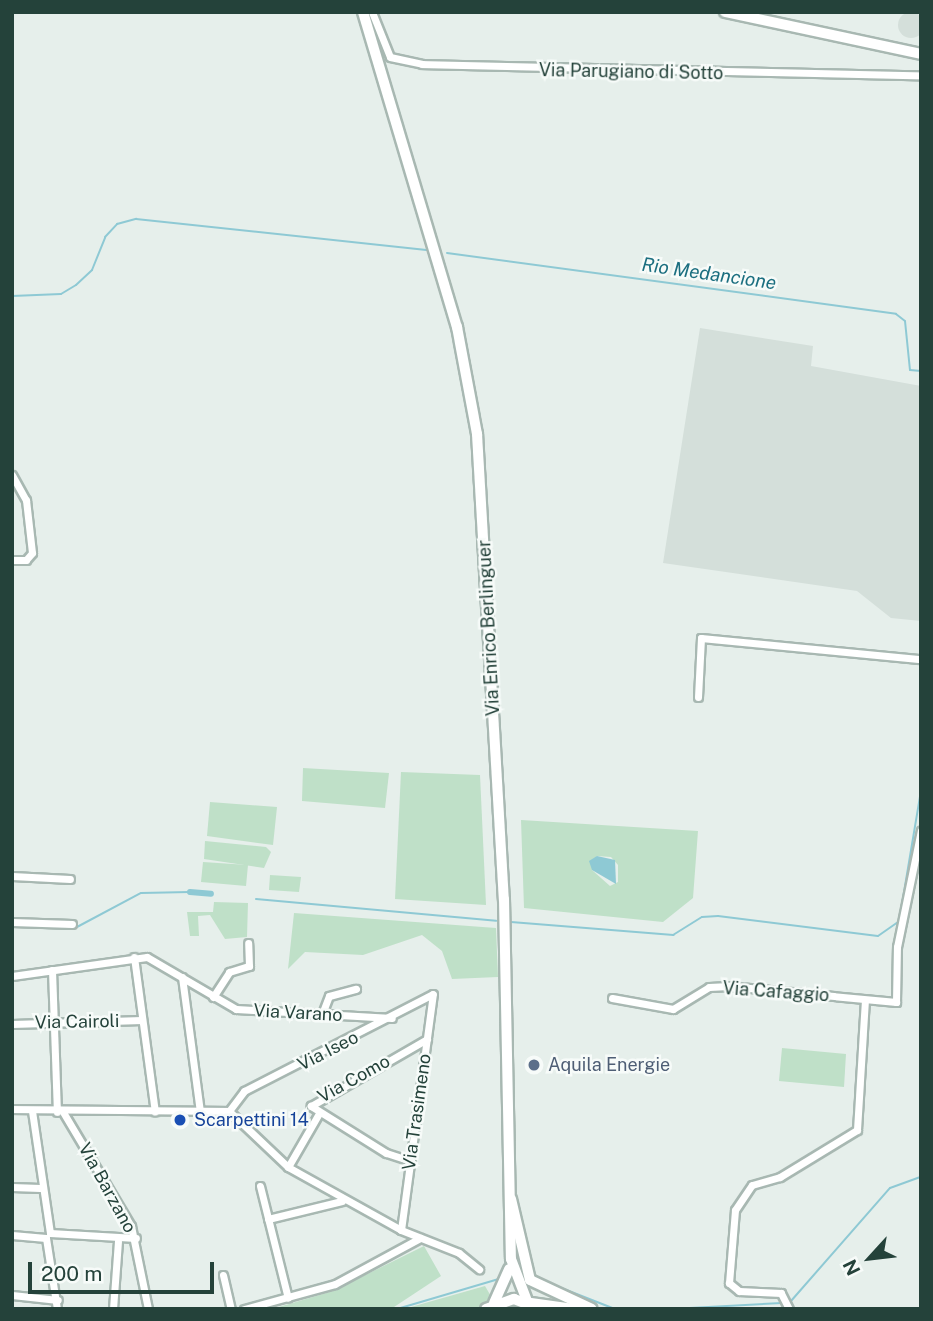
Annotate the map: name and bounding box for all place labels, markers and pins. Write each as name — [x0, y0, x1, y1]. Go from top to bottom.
place label: Aquila Energie — [548, 1054, 670, 1076]
marker: Aquila Energie — [526, 1057, 542, 1073]
place label: Scarpettini 14 — [194, 1109, 309, 1131]
marker: Scarpettini 14 — [172, 1112, 188, 1128]

